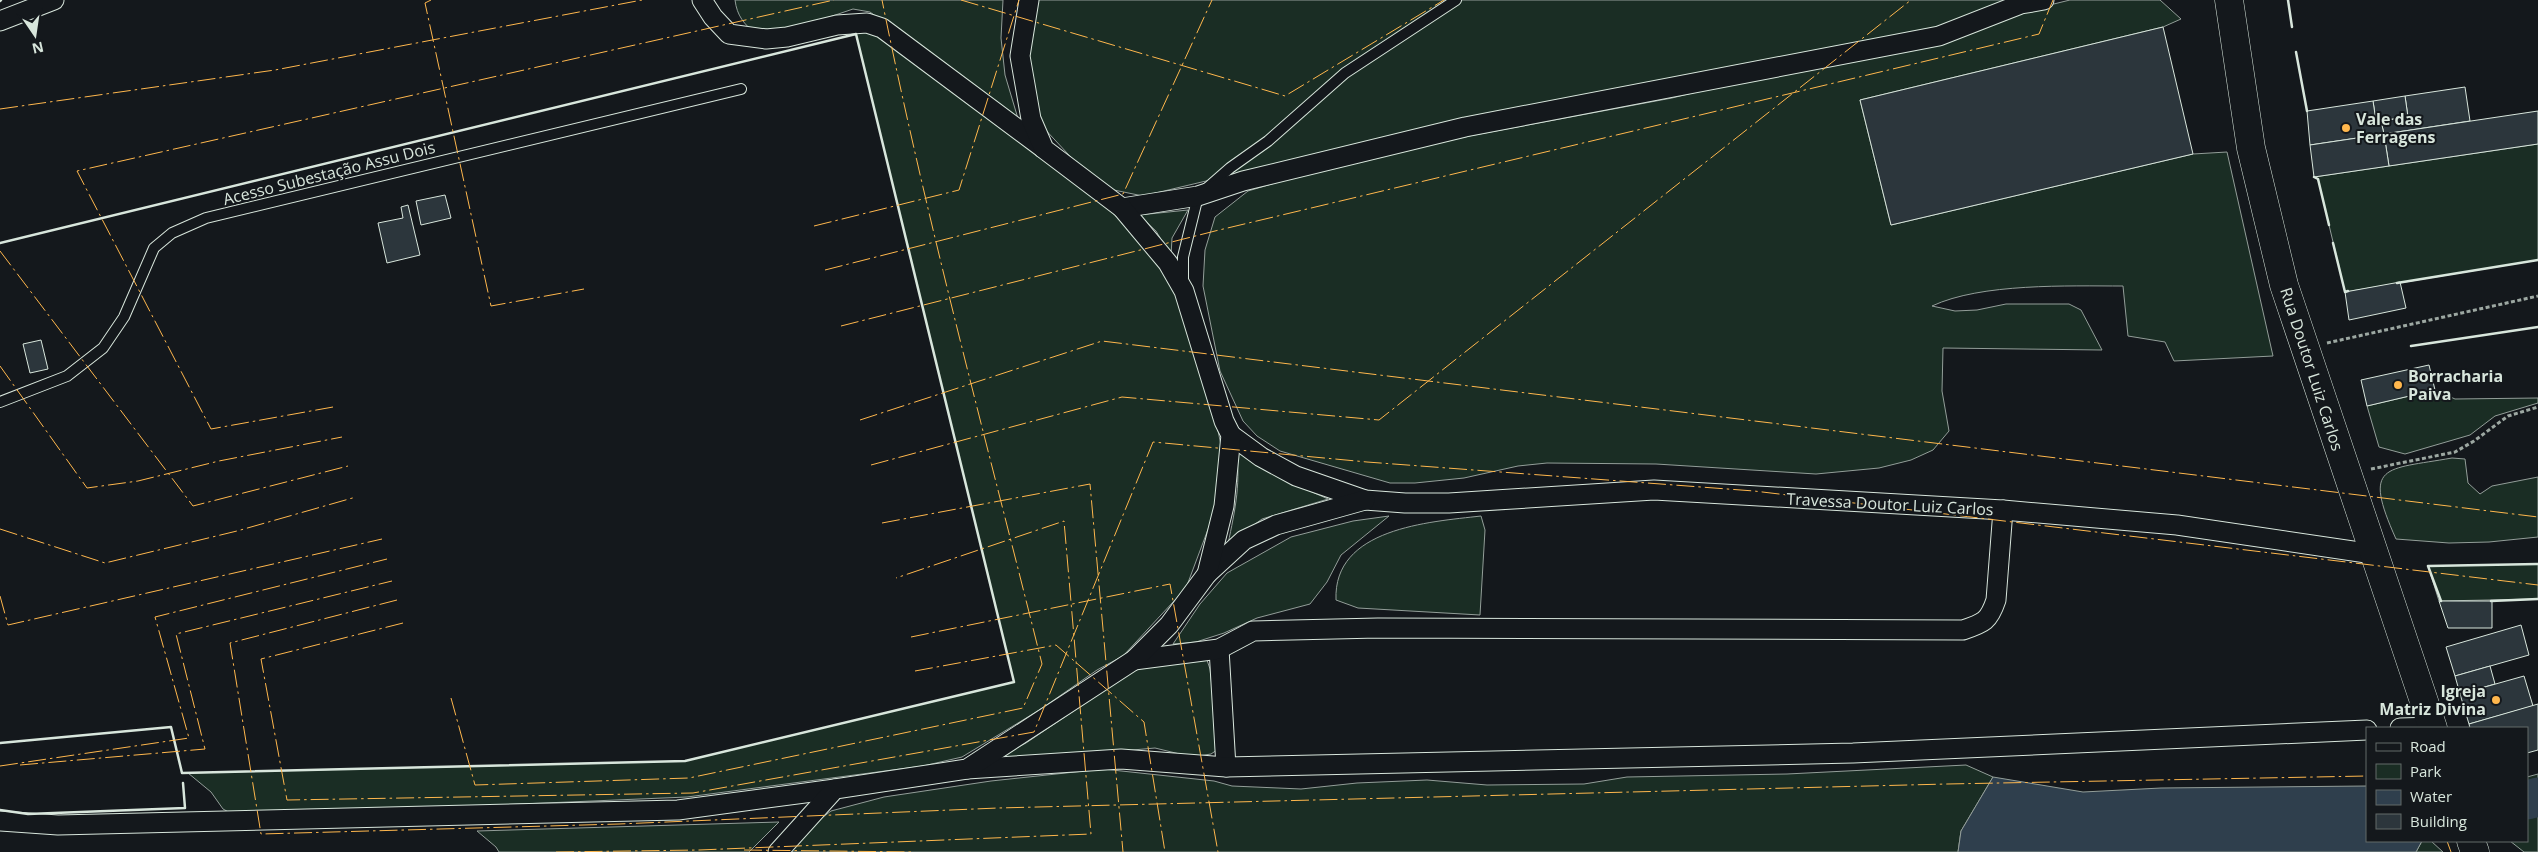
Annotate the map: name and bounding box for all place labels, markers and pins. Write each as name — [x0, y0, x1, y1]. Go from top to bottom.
place label: Vale das Ferragens — [2356, 108, 2435, 148]
marker: Vale das Ferragens — [2340, 122, 2352, 134]
place label: Borracharia Paiva — [2408, 365, 2503, 405]
marker: Borracharia Paiva — [2392, 379, 2404, 391]
place label: Igreja Matriz Divina — [2379, 680, 2486, 720]
marker: Igreja Matriz Divina — [2490, 694, 2502, 706]

